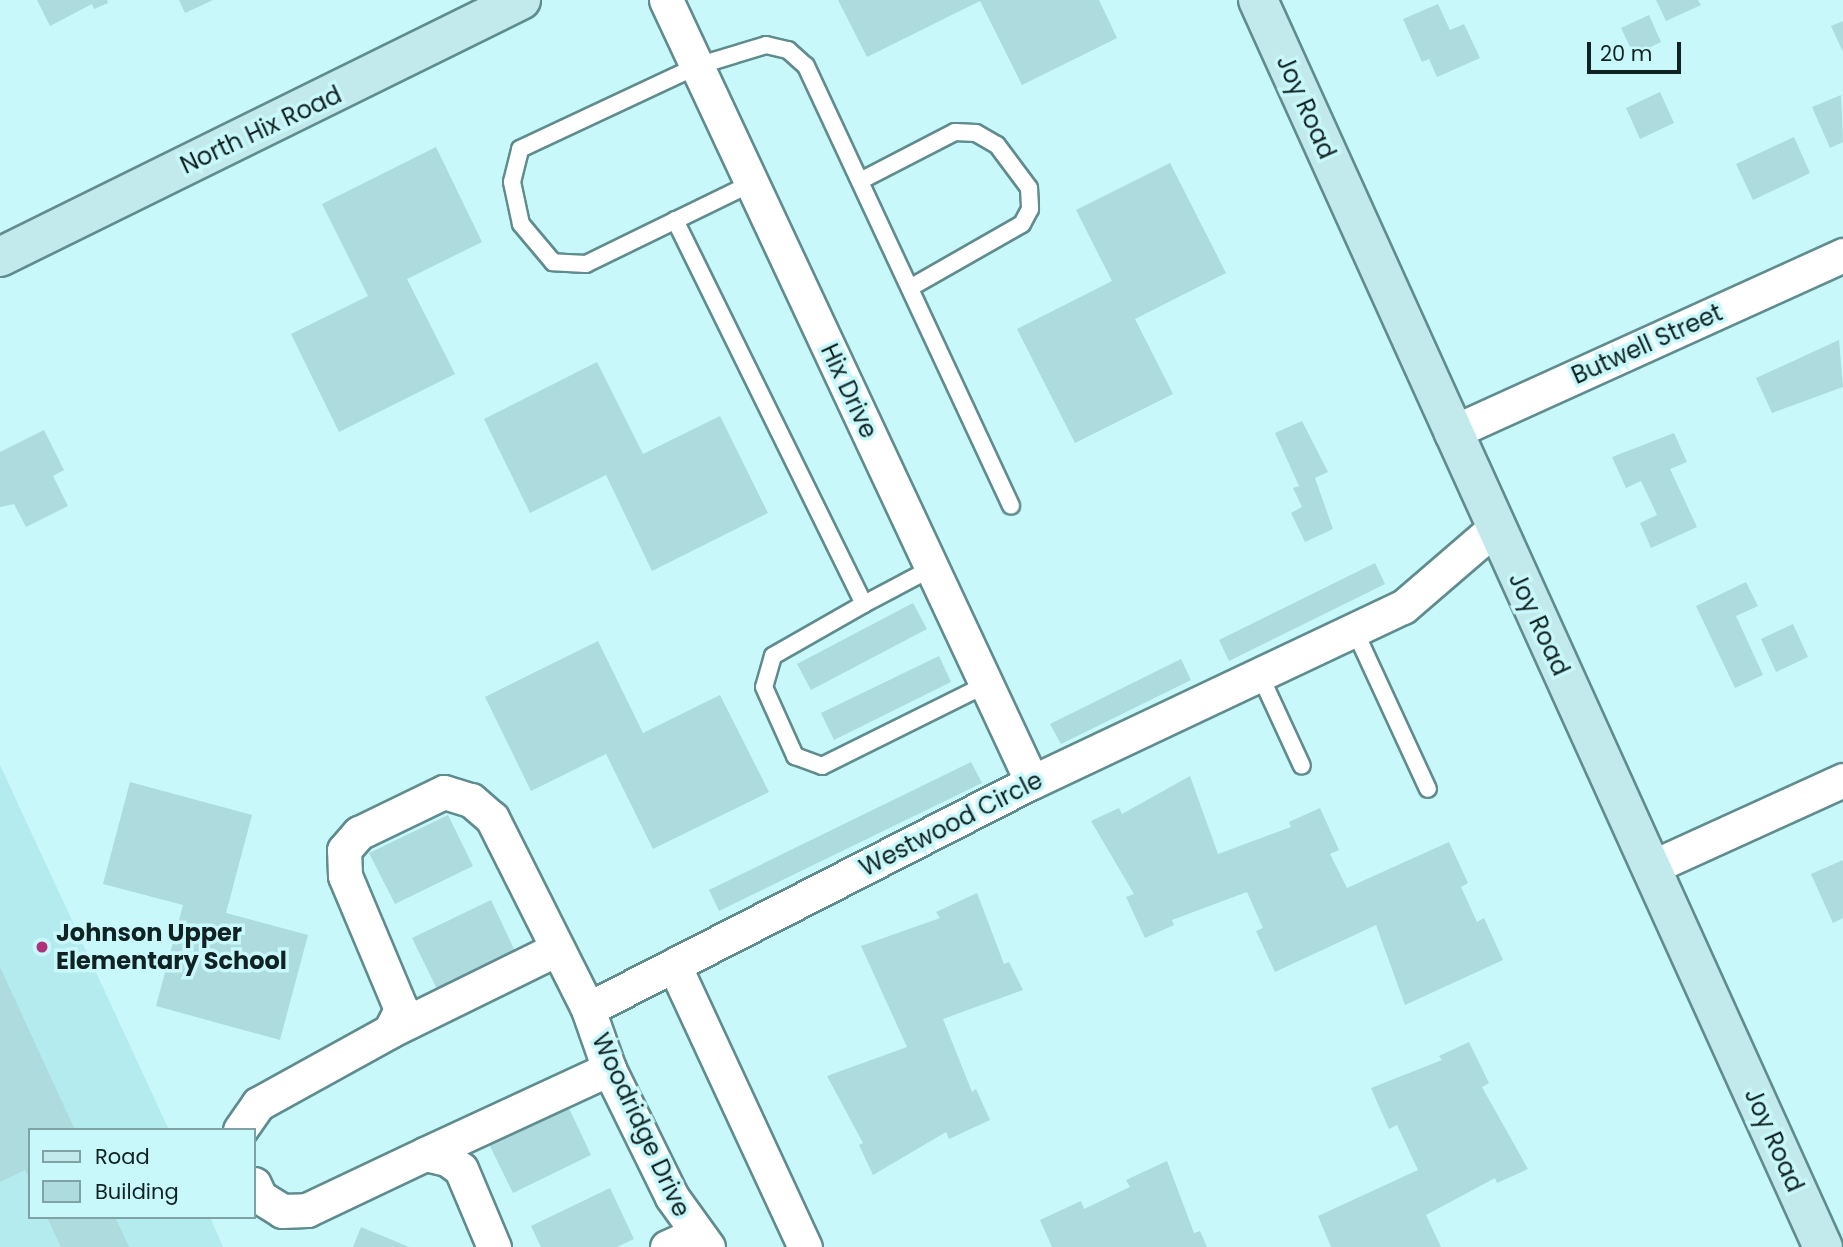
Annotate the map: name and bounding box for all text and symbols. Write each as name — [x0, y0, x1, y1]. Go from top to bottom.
scale bar — [1591, 28, 1686, 72]
text: 20 m — [1600, 39, 1653, 68]
street label: Joy Road — [1270, 51, 1342, 163]
street label: North Hix Road — [176, 80, 346, 180]
street label: Butwell Street — [1567, 298, 1727, 390]
street label: Hix Drive — [815, 339, 883, 443]
street label: Joy Road — [1503, 568, 1575, 680]
street label: Westwood Circle — [855, 765, 1047, 883]
place label: Johnson Upper Elementary School — [56, 919, 287, 975]
marker: Johnson Upper Elementary School — [34, 939, 50, 955]
street label: Woodridge Drive — [586, 1029, 696, 1221]
street label: Joy Road — [1738, 1084, 1810, 1196]
legend — [28, 1128, 256, 1219]
text: Road — [95, 1142, 150, 1171]
text: Building — [95, 1177, 179, 1206]

